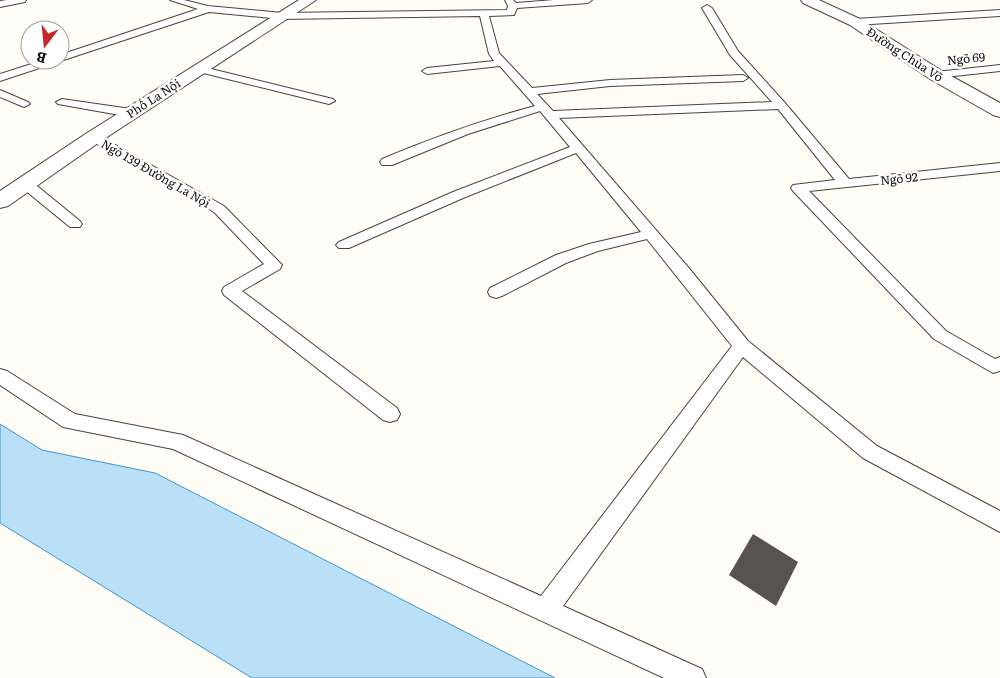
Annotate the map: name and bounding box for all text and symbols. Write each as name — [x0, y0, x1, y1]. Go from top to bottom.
north arrow — [20, 20, 70, 70]
street label: Đường Chùa Võ — [863, 22, 947, 86]
text: B — [33, 47, 49, 69]
street label: Ngõ 69 — [946, 47, 986, 69]
street label: Phố La Nội — [122, 74, 184, 122]
street label: Ngõ 139 Đường La Nội — [98, 134, 214, 212]
street label: Ngõ 92 — [879, 167, 919, 189]

